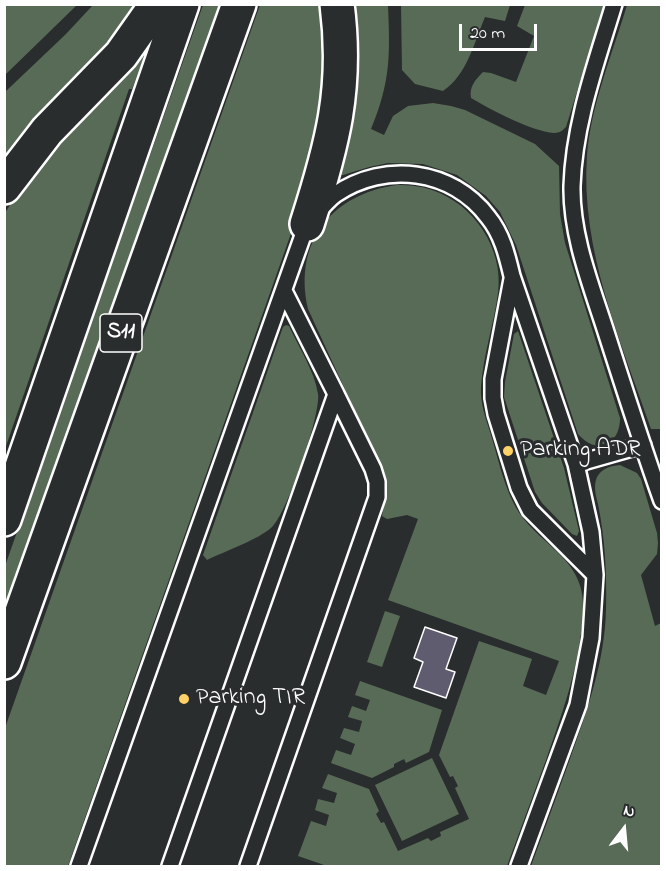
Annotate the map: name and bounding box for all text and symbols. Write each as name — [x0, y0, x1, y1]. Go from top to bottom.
scale bar — [462, 12, 540, 50]
text: 20 m — [470, 21, 505, 47]
road number: S11 — [100, 314, 142, 352]
place label: Parking ADR — [520, 437, 641, 465]
marker: Parking ADR — [501, 444, 515, 458]
place label: Parking TIR — [196, 685, 305, 713]
marker: Parking TIR — [177, 692, 191, 706]
north arrow — [594, 799, 654, 859]
text: N — [620, 799, 637, 825]

